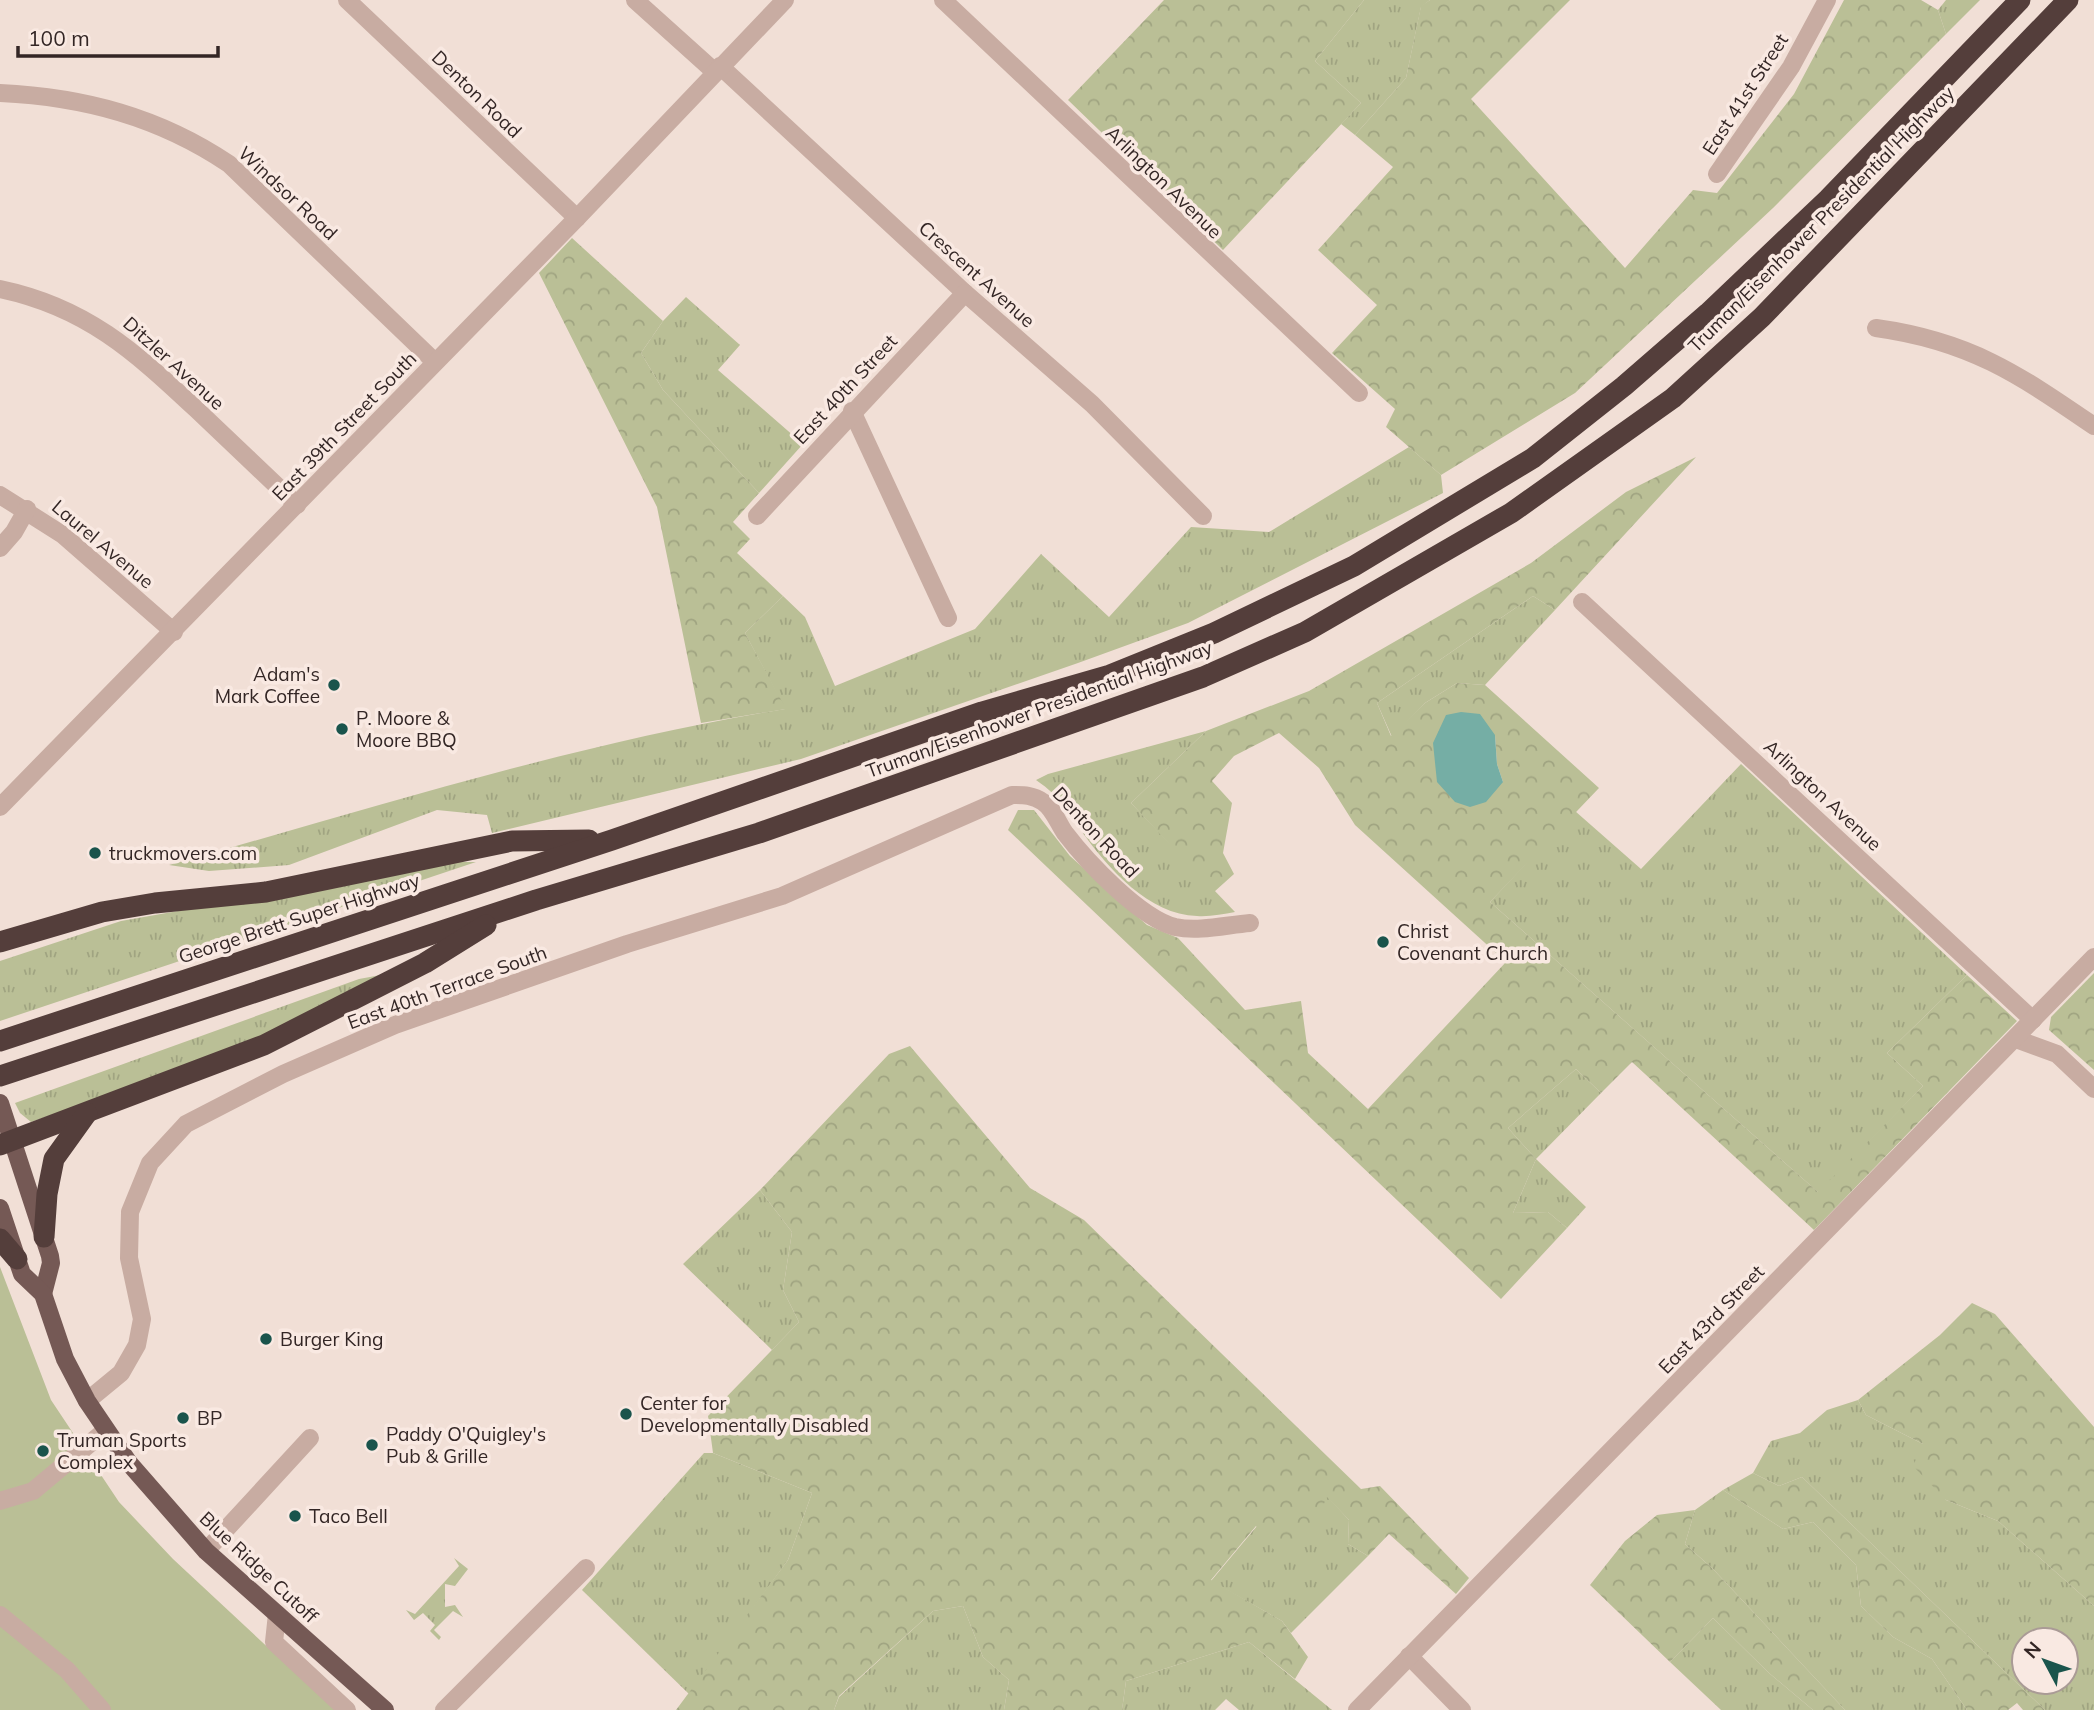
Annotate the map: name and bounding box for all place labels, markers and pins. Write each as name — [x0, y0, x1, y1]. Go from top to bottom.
place label: Adam's Mark Coffee — [215, 662, 320, 708]
marker: Adam's Mark Coffee — [326, 677, 342, 693]
place label: P. Moore & Moore BBQ — [356, 706, 457, 752]
marker: P. Moore & Moore BBQ — [334, 721, 350, 737]
place label: truckmovers.com — [109, 841, 257, 865]
marker: truckmovers.com — [87, 845, 103, 861]
place label: Christ Covenant Church — [1397, 919, 1548, 965]
marker: Christ Covenant Church — [1375, 934, 1391, 950]
place label: Burger King — [280, 1327, 383, 1351]
marker: Burger King — [258, 1331, 274, 1347]
place label: Center for Developmentally Disabled — [640, 1391, 869, 1437]
place label: BP — [197, 1406, 222, 1430]
marker: Center for Developmentally Disabled — [618, 1406, 634, 1422]
marker: BP — [175, 1410, 191, 1426]
place label: Paddy O'Quigley's Pub & Grille — [386, 1422, 546, 1468]
place label: Truman Sports Complex — [57, 1428, 187, 1474]
marker: Paddy O'Quigley's Pub & Grille — [364, 1437, 380, 1453]
marker: Truman Sports Complex — [35, 1443, 51, 1459]
place label: Taco Bell — [309, 1504, 388, 1528]
marker: Taco Bell — [287, 1508, 303, 1524]

